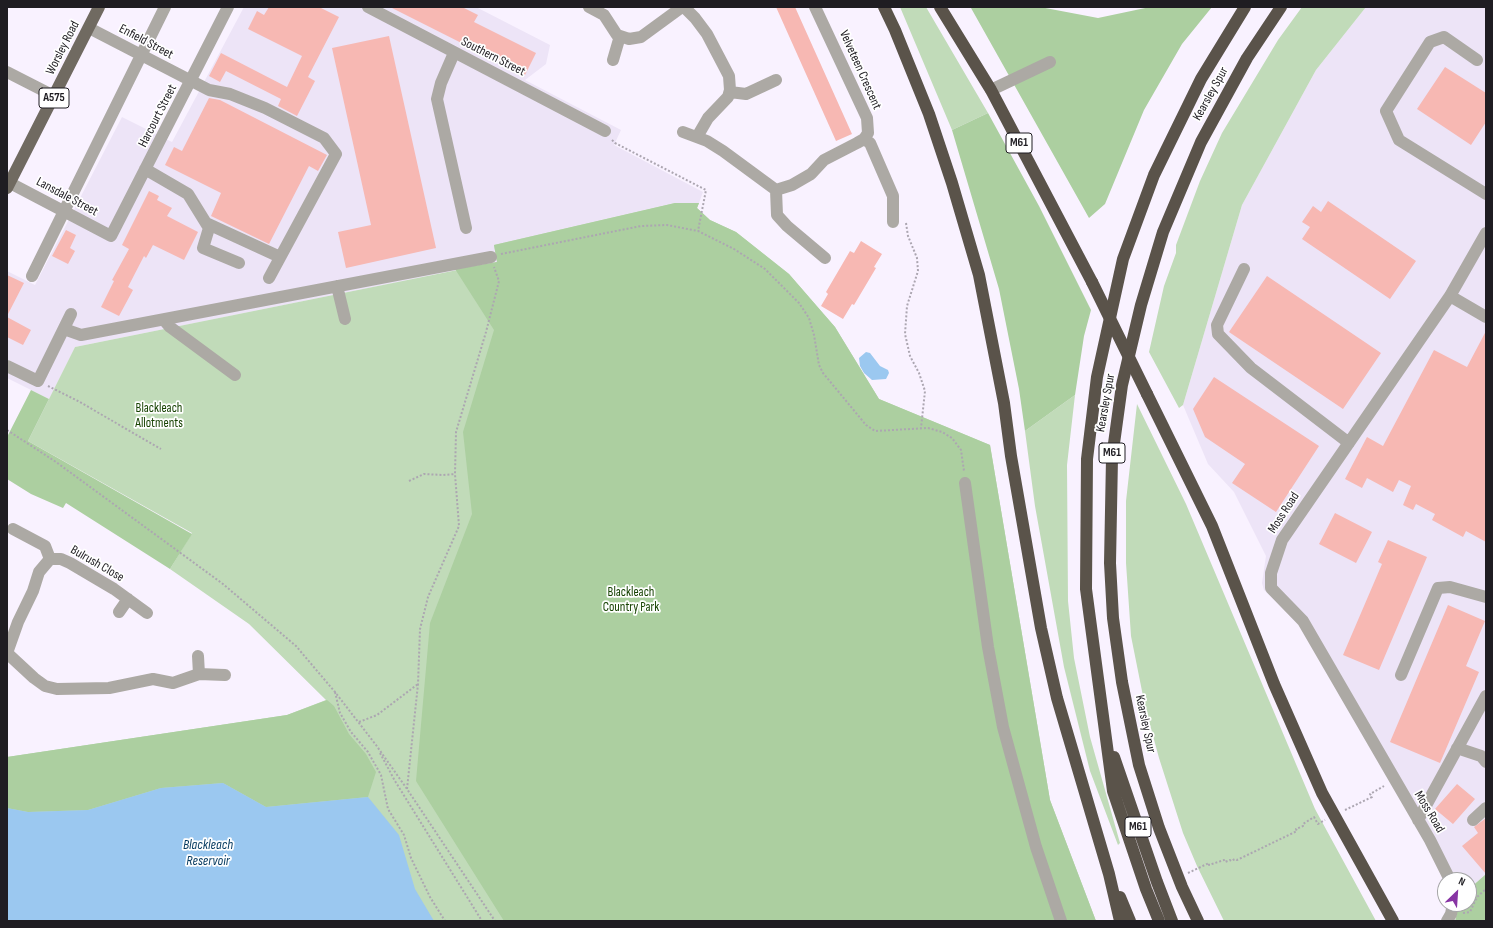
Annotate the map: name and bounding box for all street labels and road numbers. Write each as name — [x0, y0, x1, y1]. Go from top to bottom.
street label: Worsley Road — [43, 19, 83, 77]
street label: Enfield Street — [116, 21, 176, 63]
street label: Velveteen Crescent — [836, 28, 884, 112]
street label: Southern Street — [458, 34, 528, 80]
street label: Kearsley Spur — [1190, 64, 1232, 124]
street label: Harcourt Street — [136, 82, 180, 150]
road number: A575 — [39, 88, 69, 108]
road number: M61 — [1006, 133, 1032, 153]
street label: Lansdale Street — [33, 174, 101, 220]
street label: Kearsley Spur — [1093, 373, 1119, 433]
road number: M61 — [1099, 443, 1125, 463]
street label: Moss Road — [1265, 489, 1303, 537]
street label: Bulrush Close — [68, 542, 126, 586]
street label: Kearsley Spur — [1131, 694, 1159, 754]
street label: Moss Road — [1410, 788, 1448, 836]
road number: M61 — [1125, 817, 1151, 837]

